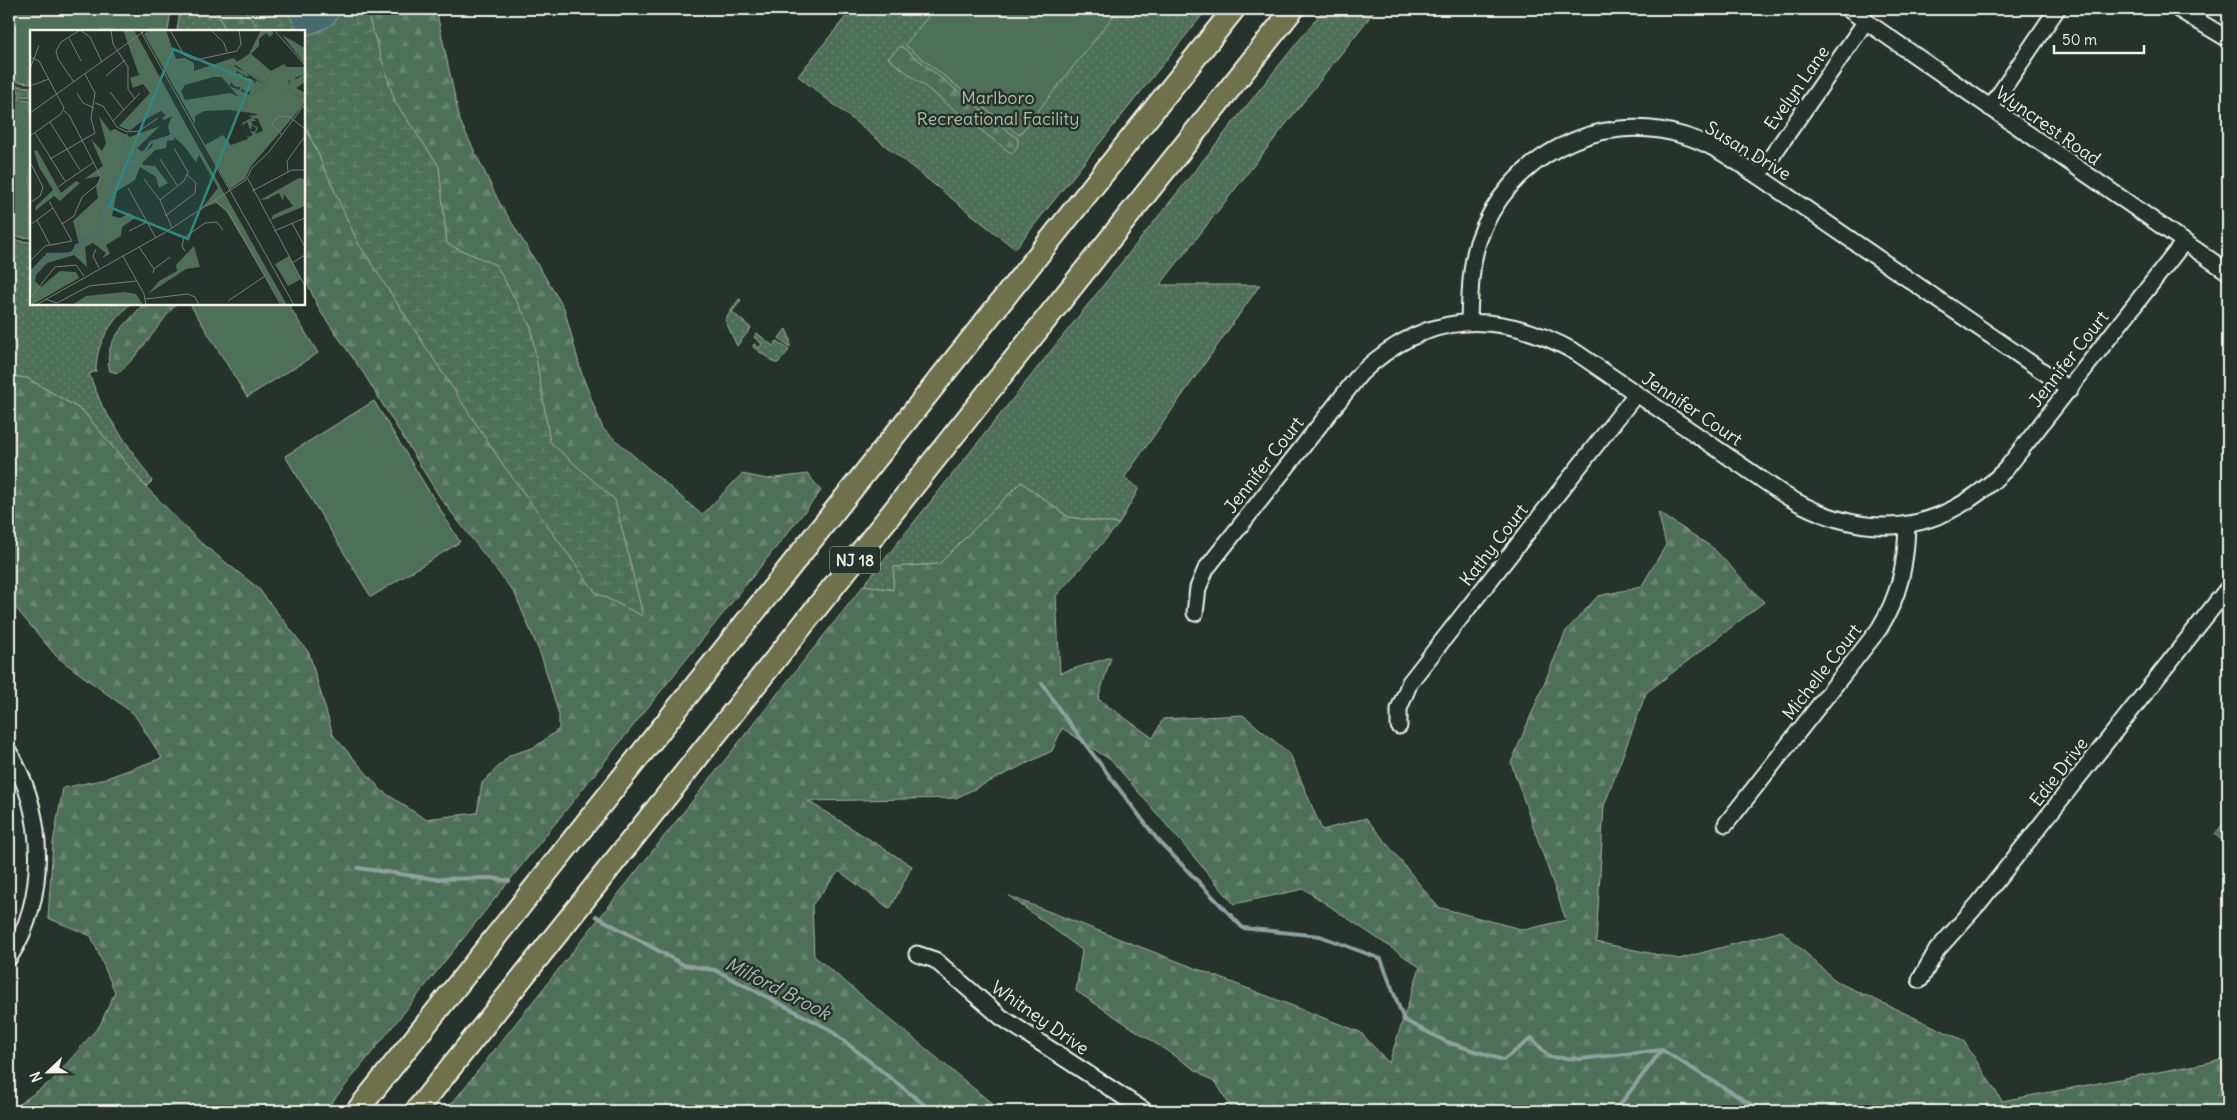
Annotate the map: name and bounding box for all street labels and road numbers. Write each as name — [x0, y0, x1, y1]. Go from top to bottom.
street label: Evelyn Lane — [1759, 41, 1834, 134]
street label: Wyncrest Road — [1991, 81, 2106, 171]
street label: Susan Drive — [1701, 116, 1795, 185]
street label: Jennifer Court — [2024, 306, 2113, 412]
street label: Jennifer Court — [1638, 367, 1747, 451]
street label: Jennifer Court — [1219, 412, 1308, 518]
street label: Kathy Court — [1454, 499, 1533, 590]
road number: NJ 18 — [830, 546, 880, 574]
street label: Michelle Court — [1777, 619, 1866, 724]
street label: Edie Drive — [2024, 733, 2093, 811]
street label: Whitney Drive — [987, 975, 1094, 1060]

